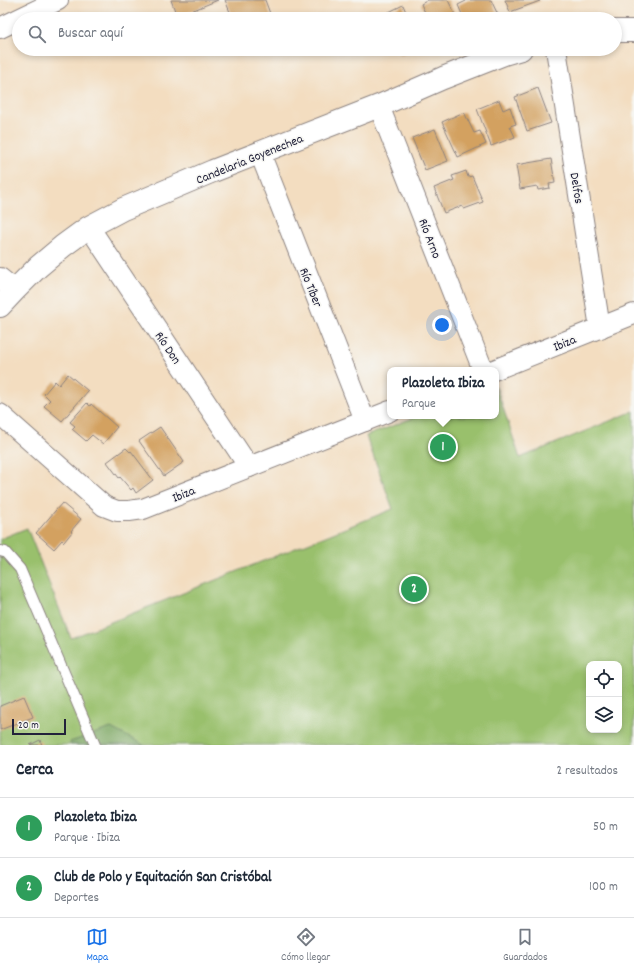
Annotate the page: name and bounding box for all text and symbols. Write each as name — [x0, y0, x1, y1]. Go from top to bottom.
search box — [12, 12, 622, 56]
icon: search — [26, 23, 48, 45]
text: Buscar aquí — [58, 23, 123, 45]
street label: Candelaria Goyenechea — [194, 130, 307, 190]
street label: Delfos — [564, 171, 587, 205]
street label: Río Arno — [412, 216, 445, 262]
street label: Río Tíber — [293, 265, 326, 311]
your location — [432, 315, 452, 335]
street label: Río Don — [149, 328, 185, 369]
street label: Ibiza — [551, 331, 580, 357]
popup — [387, 367, 499, 419]
text: Plazoleta Ibiza — [402, 373, 484, 395]
text: Parque — [402, 395, 436, 414]
pin: 1 — [430, 432, 456, 462]
street label: Ibiza — [170, 482, 199, 508]
pin: 2 — [401, 574, 427, 604]
map controls — [586, 661, 622, 733]
button: locate — [586, 661, 622, 697]
button: layers — [586, 697, 622, 733]
scale bar — [12, 717, 66, 736]
text: 20 m — [18, 718, 39, 734]
text: Cerca — [16, 759, 53, 783]
text: 2 resultados — [556, 762, 618, 781]
text: Plazoleta Ibiza — [54, 807, 137, 829]
text: 1 — [28, 818, 30, 837]
text: 50 m — [593, 818, 618, 837]
text: Parque · Ibiza — [54, 829, 120, 848]
text: Club de Polo y Equitación San Cristóbal — [54, 867, 272, 889]
text: 2 — [26, 878, 32, 897]
text: 100 m — [589, 878, 618, 897]
text: Deportes — [54, 889, 99, 908]
tab: Mapa — [86, 926, 108, 966]
tab: Cómo llegar — [281, 926, 330, 966]
tab: Guardados — [503, 926, 548, 966]

